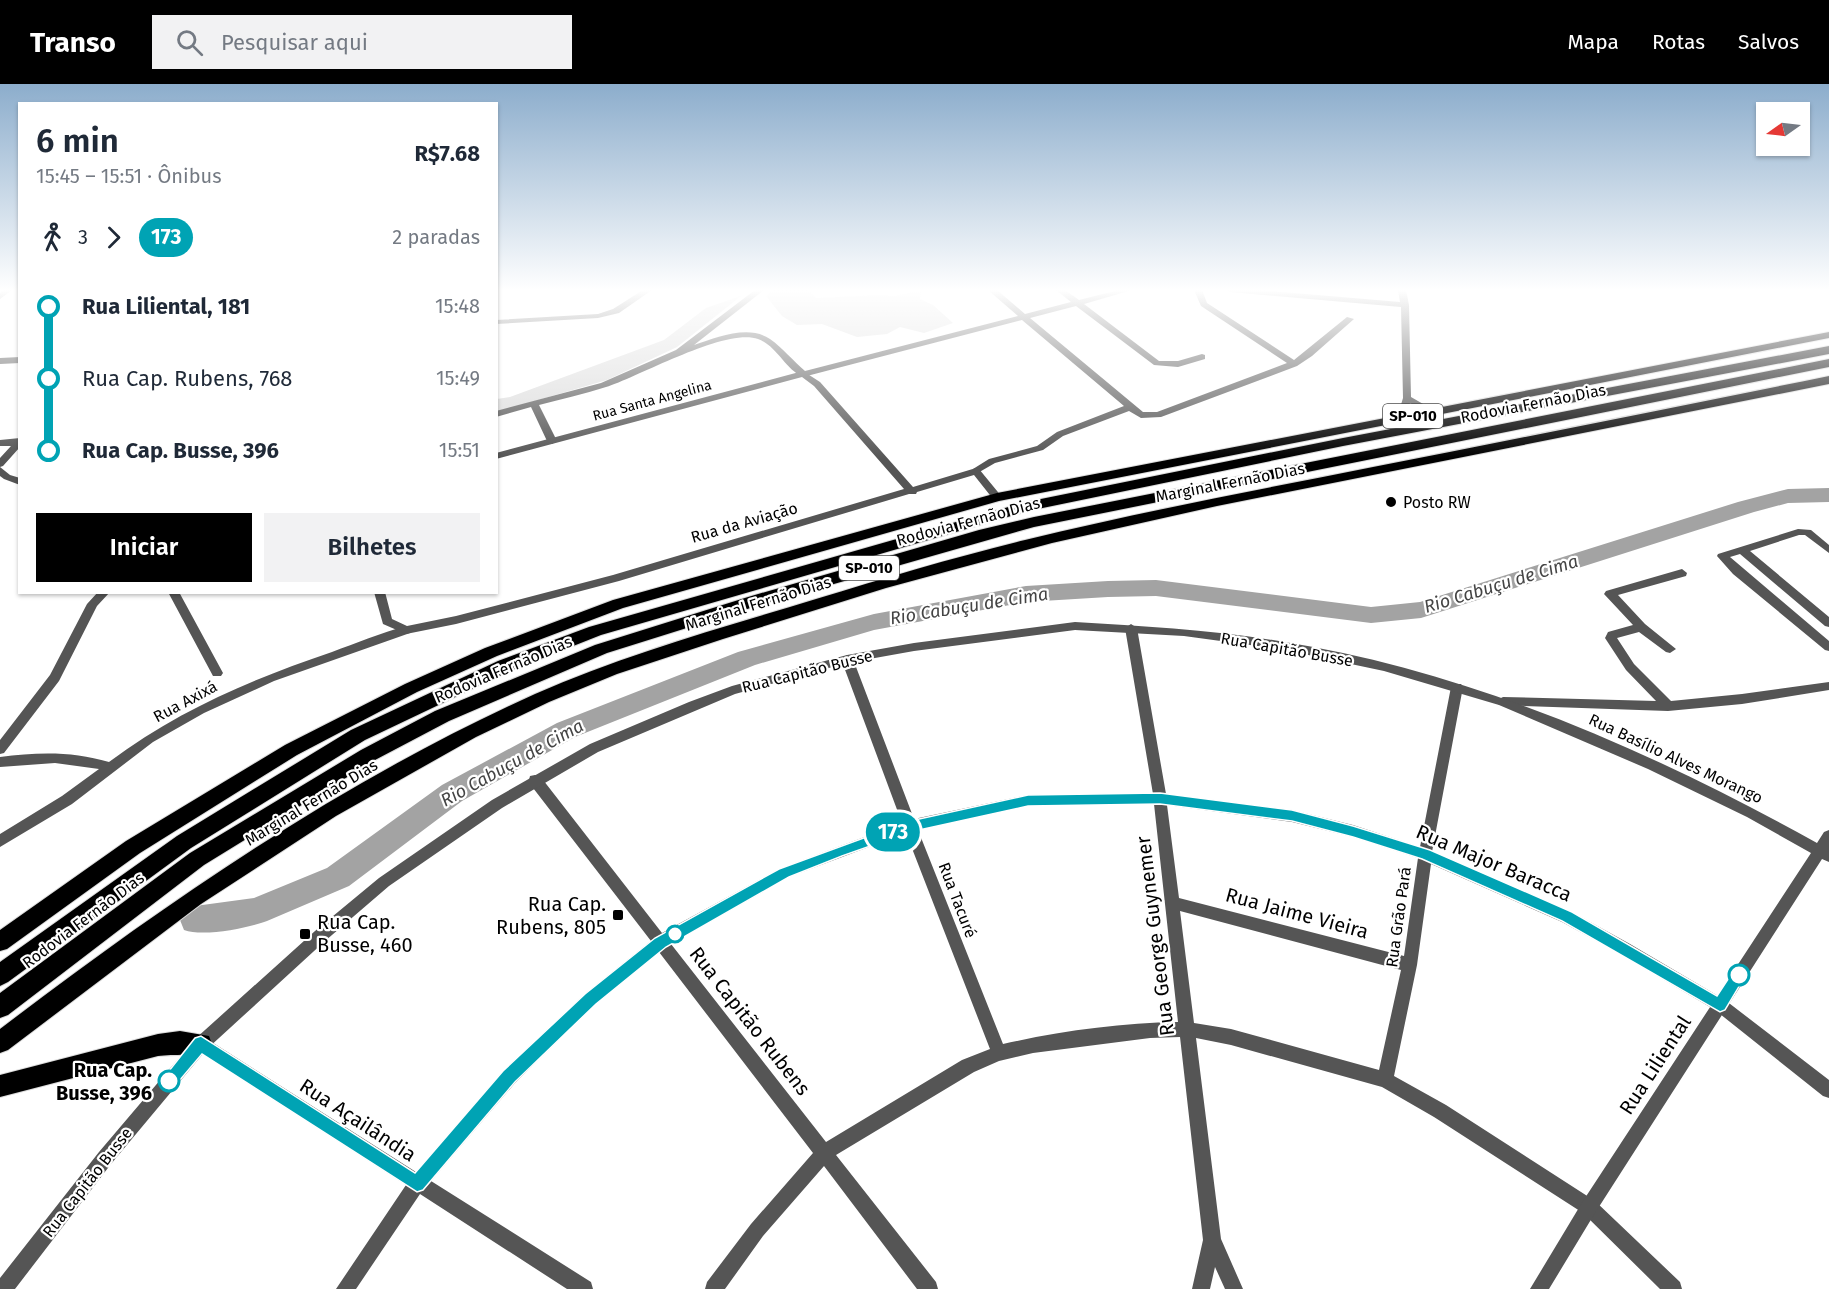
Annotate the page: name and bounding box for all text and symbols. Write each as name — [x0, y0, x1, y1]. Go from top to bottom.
search box — [152, 15, 572, 69]
text: Transo — [30, 26, 116, 59]
icon: search — [173, 26, 206, 59]
text: Pesquisar aqui — [221, 29, 368, 56]
text: Mapa — [1568, 29, 1619, 55]
text: Rotas — [1652, 29, 1705, 55]
text: Salvos — [1738, 29, 1799, 55]
north arrow — [1756, 102, 1810, 156]
map controls — [1756, 102, 1810, 156]
text: 6 min — [36, 121, 119, 161]
text: R$7.68 — [414, 140, 480, 167]
text: 15:45 – 15:51 · Ônibus — [36, 164, 222, 188]
icon: walk — [36, 221, 69, 254]
icon: forward — [97, 221, 130, 254]
text: 173 — [151, 224, 181, 250]
text: 3 — [78, 225, 88, 249]
text: 2 paradas — [392, 225, 480, 249]
text: Rua Liliental, 181 — [82, 293, 250, 320]
text: 15:48 — [435, 294, 480, 318]
text: Rua Cap. Rubens, 768 — [82, 365, 293, 392]
text: 15:49 — [436, 366, 480, 390]
street label: Rua Santa Angelina — [591, 376, 713, 425]
street label: Rodovia Fernão Dias — [1459, 380, 1607, 427]
road number: SP-010 — [1383, 404, 1443, 428]
text: Rua Cap. Busse, 396 — [82, 437, 279, 464]
text: 15:51 — [439, 438, 480, 462]
street label: Marginal Fernão Dias — [1154, 459, 1306, 506]
street label: Rodovia Fernão Dias — [894, 493, 1042, 550]
place label: Posto RW — [1403, 493, 1471, 512]
marker: Posto RW — [1384, 495, 1398, 509]
street label: Rua da Aviação — [689, 498, 800, 548]
button: Iniciar — [36, 513, 252, 582]
button: Bilhetes — [264, 513, 480, 582]
water label: Rio Cabuçu de Cima — [1421, 550, 1581, 618]
road number: SP-010 — [839, 556, 899, 580]
street label: Marginal Fernão Dias — [683, 572, 833, 635]
water label: Rio Cabuçu de Cima — [888, 583, 1050, 629]
street label: Rua Capitão Busse — [1219, 629, 1355, 670]
street label: Rodovia Fernão Dias — [432, 632, 575, 707]
street label: Rua Capitão Busse — [740, 646, 874, 697]
street label: Rua Axixá — [150, 677, 220, 726]
street label: Rua Basílio Alves Morango — [1586, 710, 1766, 807]
water label: Rio Cabuçu de Cima — [437, 715, 587, 811]
street label: Marginal Fernão Dias — [241, 755, 381, 850]
line badge: 173 — [858, 812, 928, 852]
text: 173 — [878, 819, 908, 845]
street label: Rua Major Baracca — [1413, 819, 1575, 907]
street label: Rua George Guynemer — [1131, 834, 1179, 1037]
street label: Rua Tacuré — [934, 860, 981, 941]
street label: Rua Grão Pará — [1382, 866, 1415, 969]
street label: Rodovia Fernão Dias — [19, 868, 148, 972]
street label: Rua Jaime Vieira — [1223, 882, 1371, 944]
place label: Rua Cap. Rubens, 805 — [496, 892, 606, 939]
marker: Rua Cap. Rubens, 805 — [611, 908, 625, 922]
place label: Rua Cap. Busse, 460 — [317, 910, 413, 957]
unlabelled marker — [666, 925, 684, 943]
marker: Rua Cap. Busse, 460 — [298, 927, 312, 941]
street label: Rua Capitão Rubens — [685, 942, 815, 1100]
unlabelled marker — [1728, 964, 1750, 986]
street label: Rua Liliental — [1614, 1011, 1696, 1119]
place label: Rua Cap. Busse, 396 — [56, 1058, 152, 1105]
marker: Rua Cap. Busse, 396 — [158, 1070, 180, 1092]
street label: Rua Açailândia — [295, 1073, 421, 1167]
street label: Rua Capitão Busse — [39, 1124, 136, 1241]

